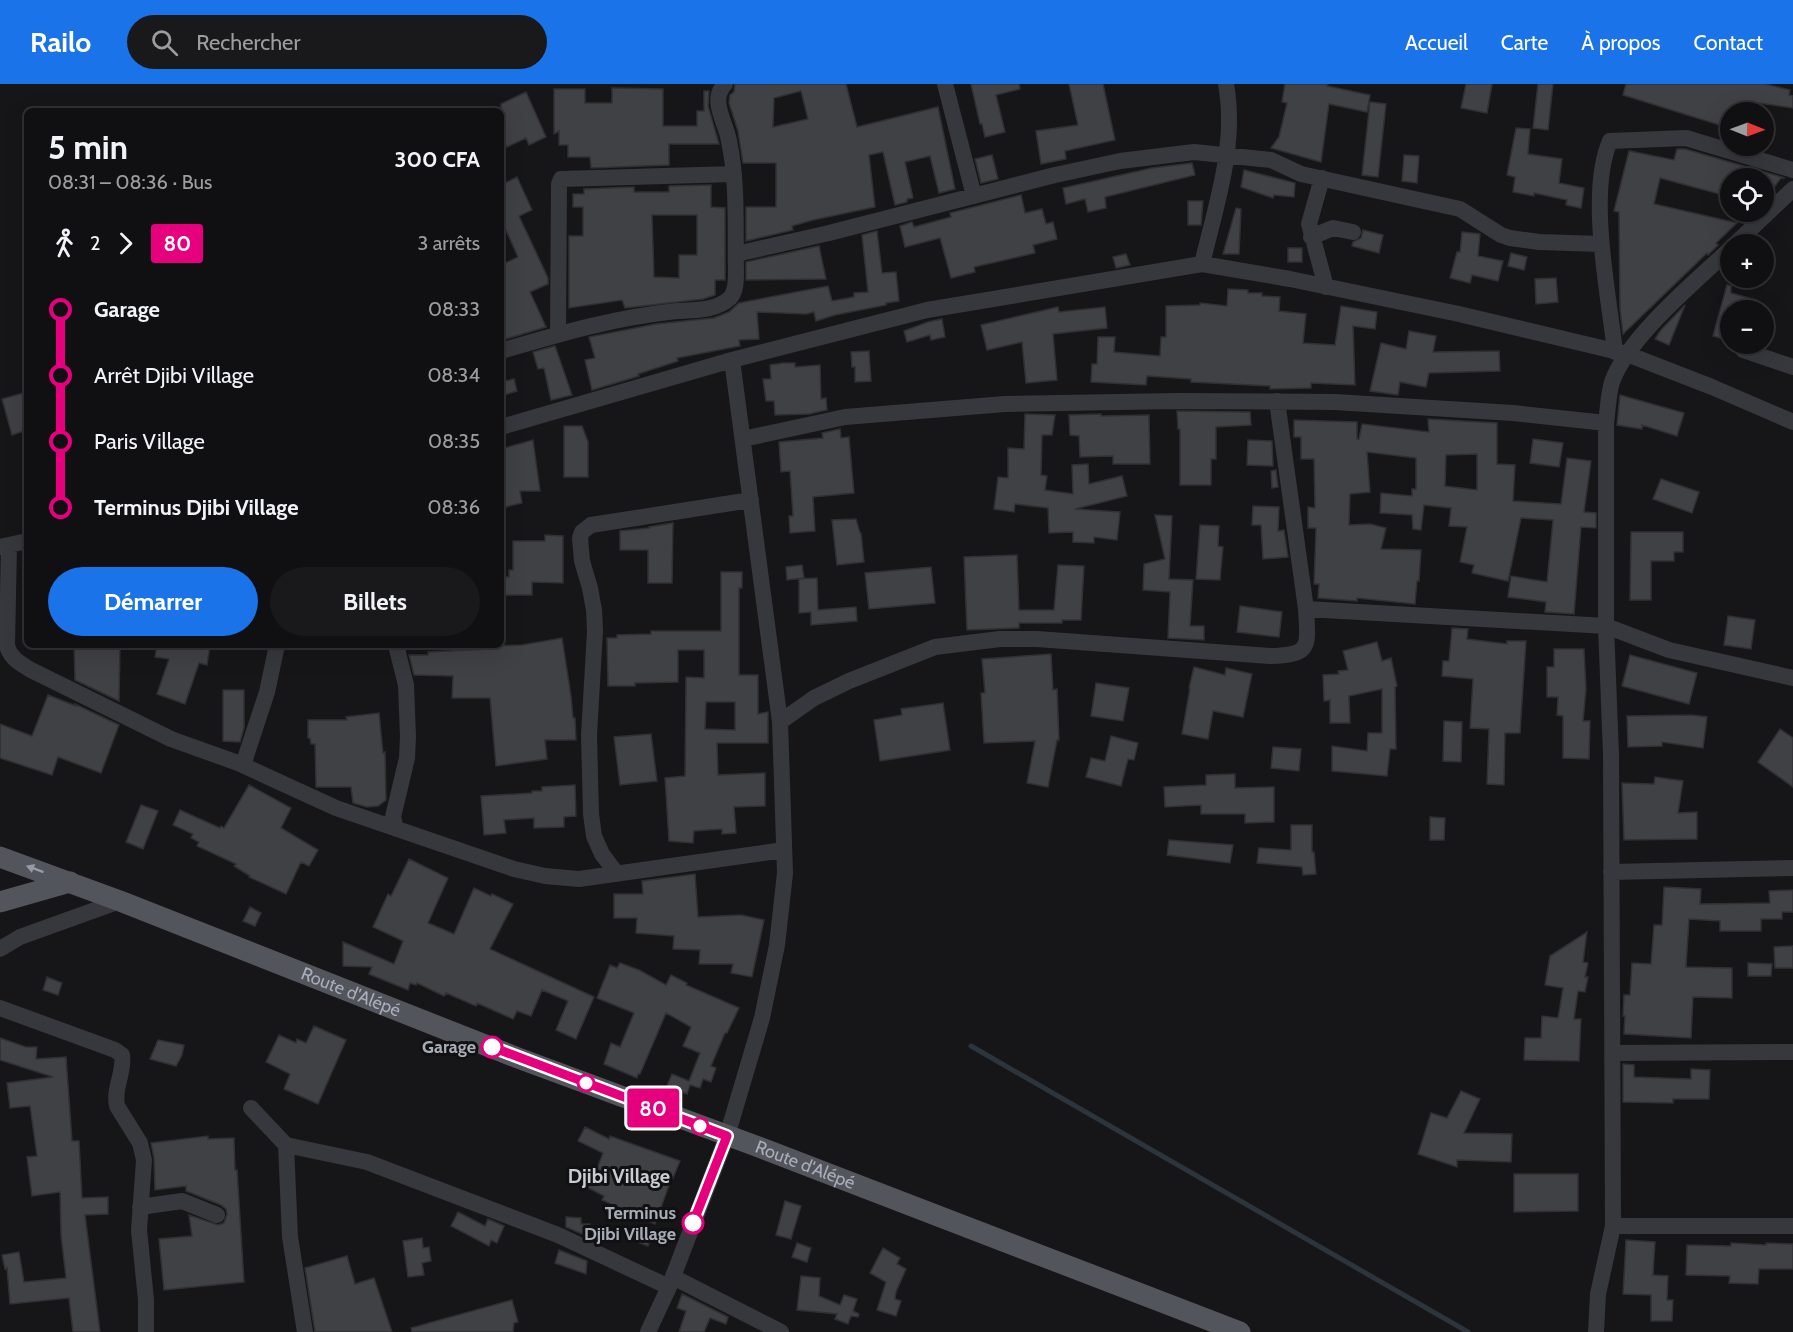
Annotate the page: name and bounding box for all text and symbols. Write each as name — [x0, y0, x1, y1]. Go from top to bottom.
search box — [127, 15, 547, 69]
text: Railo — [30, 25, 91, 59]
icon: search — [148, 26, 181, 59]
text: Rechercher — [196, 29, 300, 56]
text: Accueil — [1405, 30, 1468, 55]
text: Carte — [1501, 30, 1548, 55]
text: À propos — [1581, 30, 1660, 55]
text: Contact — [1693, 30, 1763, 55]
north arrow — [1720, 102, 1774, 156]
map controls — [1720, 102, 1774, 354]
text: 5 min — [48, 127, 128, 167]
text: 300 CFA — [395, 146, 480, 173]
button: locate — [1720, 168, 1774, 222]
text: 08:31 – 08:36 · Bus — [48, 170, 212, 194]
icon: walk — [48, 227, 81, 260]
icon: forward — [109, 227, 142, 260]
text: 2 — [90, 231, 100, 255]
text: 80 — [163, 231, 191, 256]
text: 3 arrêts — [417, 231, 480, 255]
button: + — [1720, 234, 1774, 288]
text: Garage — [94, 296, 160, 323]
text: 08:33 — [428, 297, 480, 321]
button: − — [1720, 300, 1774, 354]
text: Arrêt Djibi Village — [94, 362, 254, 389]
text: 08:34 — [427, 363, 480, 387]
text: Paris Village — [94, 428, 205, 455]
text: 08:35 — [428, 429, 480, 453]
text: Terminus Djibi Village — [94, 494, 299, 521]
text: 08:36 — [428, 495, 480, 519]
button: Démarrer — [48, 567, 258, 636]
button: Billets — [270, 567, 480, 636]
one-way arrow — [26, 864, 44, 874]
street label: Route d'Alépé — [298, 963, 404, 1022]
place label: Garage — [422, 1036, 476, 1058]
marker: Garage — [481, 1036, 503, 1058]
unlabelled marker — [577, 1074, 595, 1092]
line badge: 80 — [626, 1088, 680, 1128]
text: 80 — [639, 1096, 667, 1121]
unlabelled marker — [691, 1117, 709, 1135]
street label: Route d'Alépé — [752, 1136, 858, 1194]
district label: Djibi Village — [568, 1164, 670, 1188]
place label: Terminus Djibi Village — [584, 1202, 676, 1245]
marker: Terminus Djibi Village — [682, 1212, 704, 1234]

